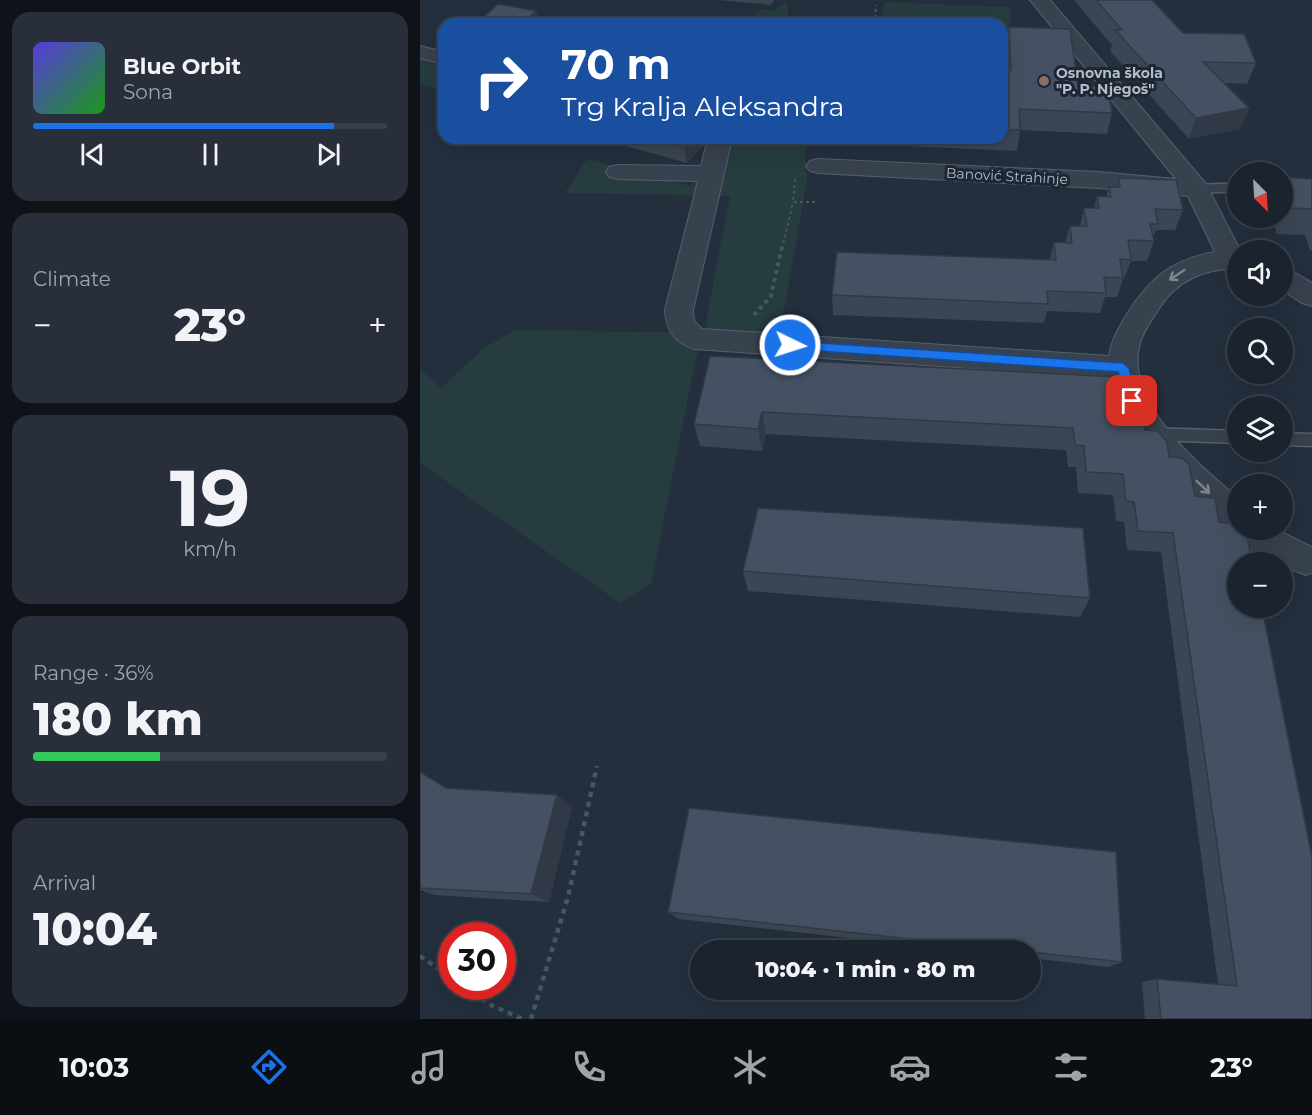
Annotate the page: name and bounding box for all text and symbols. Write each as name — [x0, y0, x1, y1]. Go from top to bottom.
text: 70 m — [561, 38, 671, 90]
icon: right — [462, 42, 540, 120]
text: Blue Orbit — [123, 53, 241, 80]
place label: Osnovna škola "P. P. Njegoš" — [1056, 64, 1163, 98]
marker: Osnovna škola "P. P. Njegoš" — [1037, 74, 1051, 88]
text: Sona — [123, 80, 173, 104]
text: Trg Kralja Aleksandra — [561, 90, 844, 123]
icon: previous — [76, 138, 109, 171]
icon: pause — [194, 138, 227, 171]
icon: next — [312, 138, 345, 171]
north arrow — [1227, 162, 1293, 228]
map controls — [1227, 162, 1293, 618]
street label: Banović Strahinje — [945, 164, 1069, 188]
button: sound — [1227, 240, 1293, 306]
text: Climate — [33, 267, 111, 291]
one-way arrow — [1169, 270, 1186, 282]
text: 23° — [174, 297, 246, 352]
text: − — [33, 305, 52, 345]
text: + — [368, 305, 387, 345]
position arrow — [758, 313, 822, 377]
button: search — [1227, 318, 1293, 384]
pin — [1106, 375, 1157, 426]
icon: arrive — [1115, 384, 1148, 417]
button: layers — [1227, 396, 1293, 462]
text: 19 — [170, 450, 250, 546]
button: + — [1227, 474, 1293, 540]
one-way arrow — [1196, 479, 1211, 494]
text: km/h — [183, 537, 237, 561]
button: − — [1227, 552, 1293, 618]
text: Range · 36% — [33, 661, 154, 685]
text: 180 km — [33, 691, 203, 746]
text: Arrival — [33, 871, 96, 895]
text: 10:04 — [33, 901, 157, 956]
speed limit sign: 30 — [438, 922, 516, 1000]
text: 10:04 · 1 min · 80 m — [755, 956, 976, 983]
icon: directions — [248, 1046, 290, 1088]
icon: music — [408, 1046, 450, 1088]
icon: phone — [568, 1046, 610, 1088]
icon: climate — [729, 1046, 771, 1088]
icon: car — [889, 1046, 931, 1088]
icon: filters — [1050, 1046, 1092, 1088]
text: 10:03 — [59, 1051, 129, 1084]
text: 23° — [1210, 1051, 1253, 1084]

